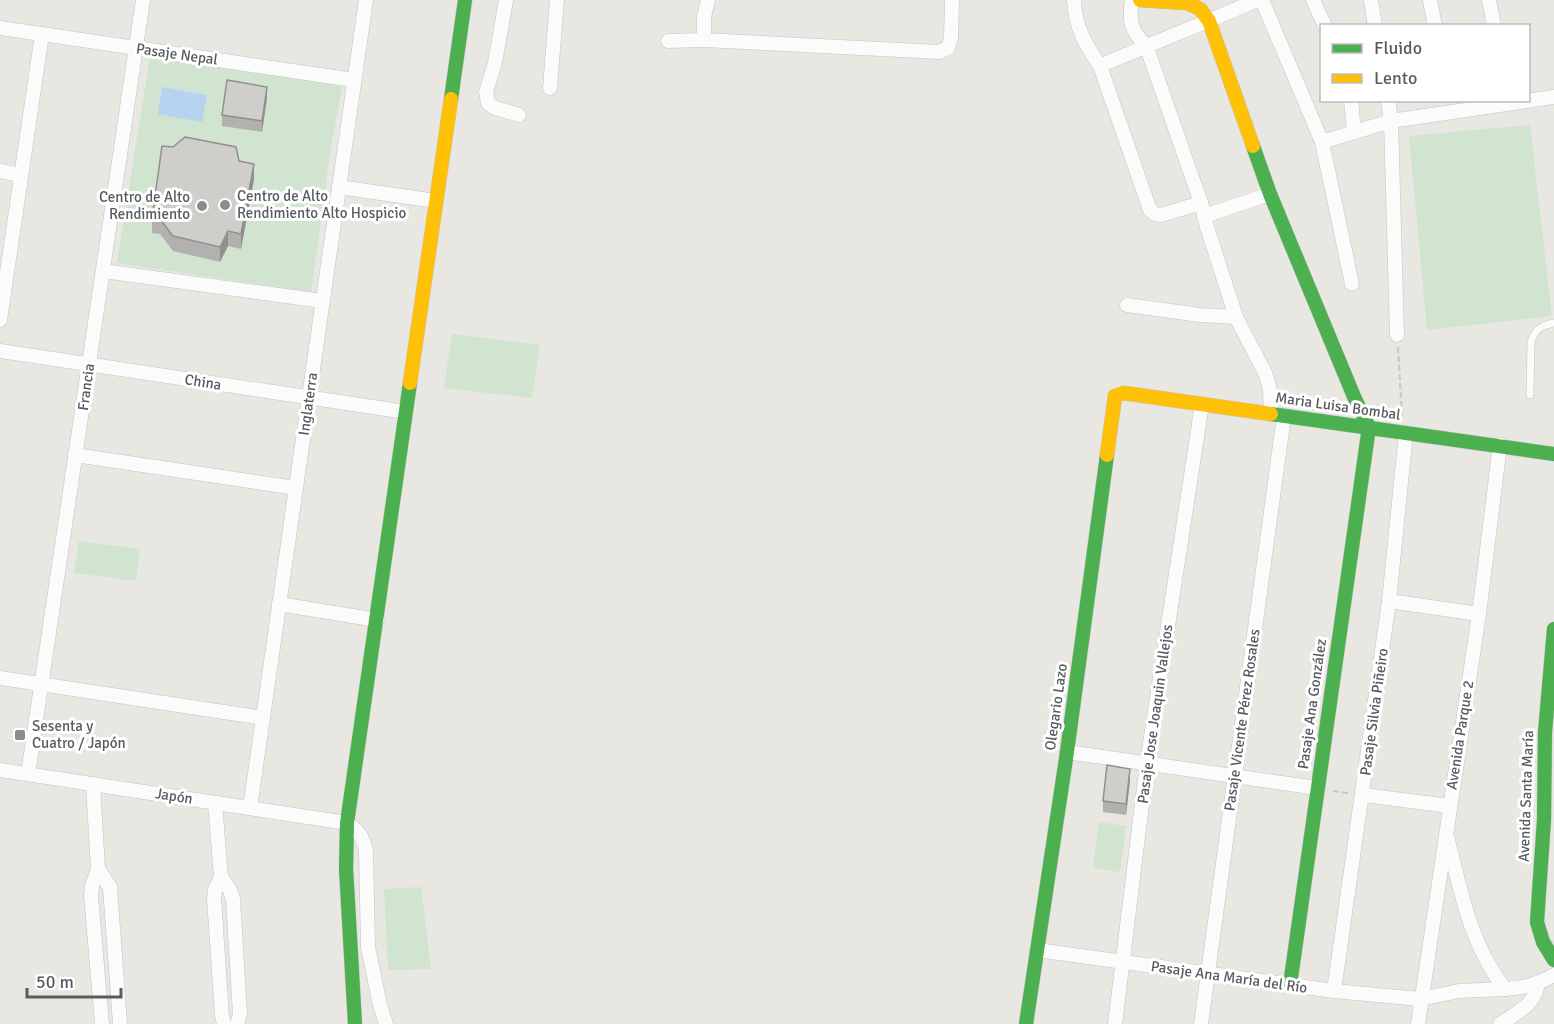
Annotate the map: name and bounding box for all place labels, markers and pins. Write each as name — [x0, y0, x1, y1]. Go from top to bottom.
place label: Centro de Alto Rendimiento Alto Hospicio — [237, 187, 407, 222]
place label: Centro de Alto Rendimiento — [99, 188, 190, 223]
marker: Centro de Alto Rendimiento Alto Hospicio — [218, 198, 232, 212]
marker: Centro de Alto Rendimiento — [195, 199, 209, 213]
place label: Sesenta y Cuatro / Japón — [32, 717, 126, 752]
marker: Sesenta y Cuatro / Japón — [13, 728, 27, 742]

